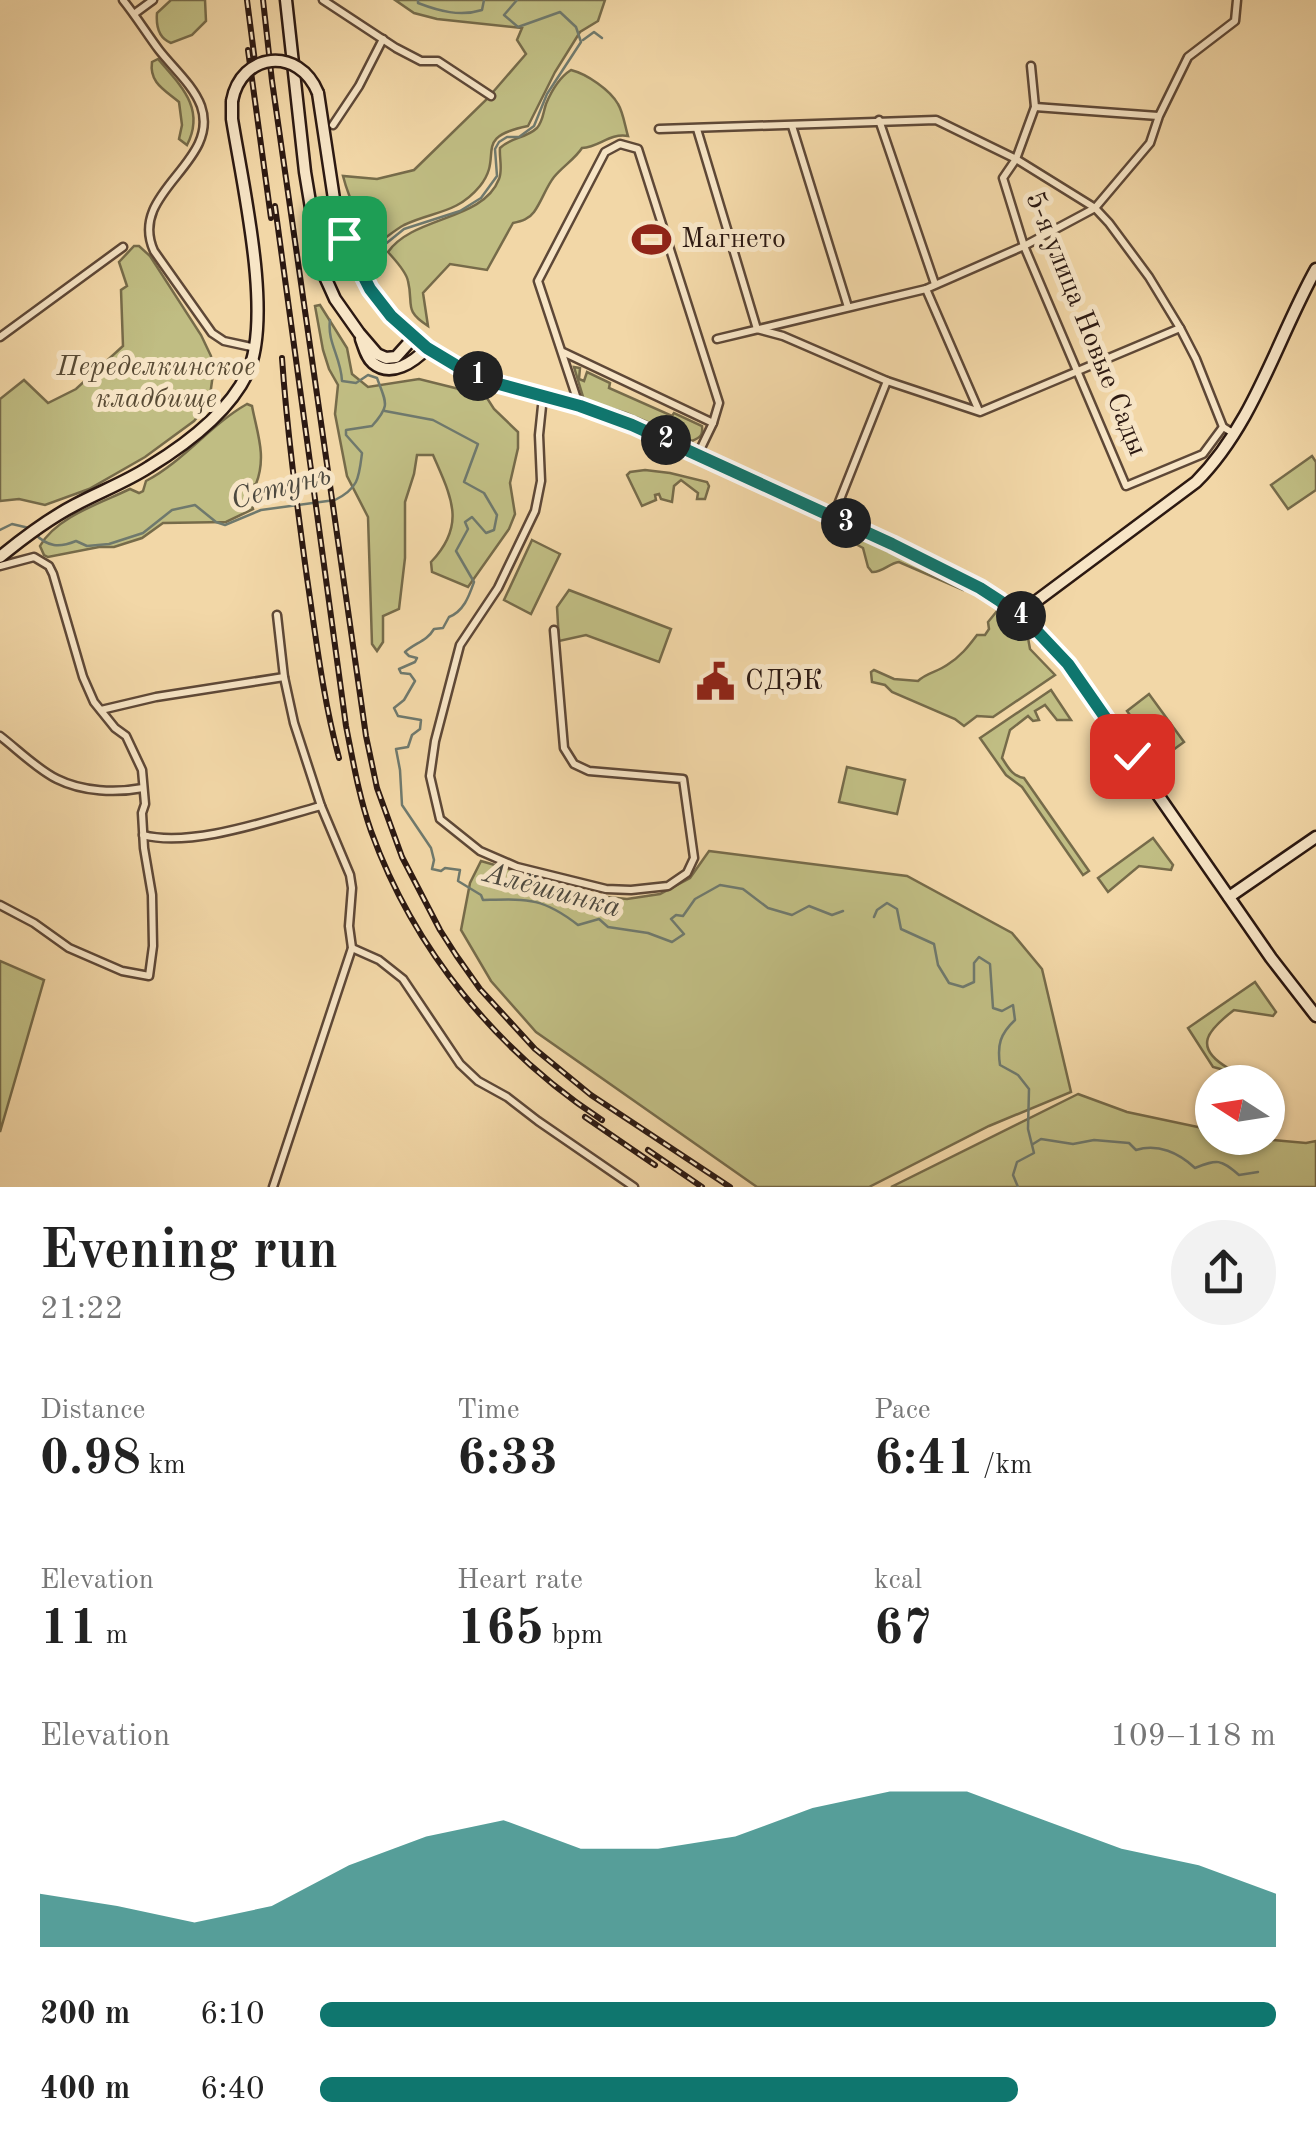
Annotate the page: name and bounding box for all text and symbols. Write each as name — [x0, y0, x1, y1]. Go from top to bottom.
street label: 5-я улица Новые Сады — [1019, 188, 1151, 460]
pin — [302, 196, 387, 281]
icon: arrive — [317, 211, 372, 266]
sports icon: Магнето — [630, 219, 672, 261]
place label: Магнето — [681, 226, 786, 254]
pin: 1 — [453, 351, 503, 401]
park label: Переделкинское кладбище — [56, 354, 255, 414]
text: 1 — [470, 362, 486, 390]
pin: 2 — [641, 415, 691, 465]
text: 2 — [658, 426, 674, 454]
water label: Сетунь — [228, 460, 334, 516]
pin: 3 — [821, 498, 871, 548]
text: 3 — [838, 509, 854, 537]
pin: 4 — [996, 591, 1046, 641]
text: 4 — [1013, 602, 1029, 630]
public building icon: СДЭК — [694, 661, 736, 703]
place label: СДЭК — [745, 668, 823, 696]
pin — [1090, 714, 1175, 799]
icon: check — [1105, 729, 1160, 784]
water label: Алёшинка — [478, 858, 624, 924]
north arrow — [1195, 1065, 1285, 1155]
map controls — [1195, 1065, 1285, 1155]
button: share — [1171, 1220, 1276, 1325]
text: Evening run — [40, 1225, 338, 1280]
text: 21:22 — [40, 1294, 123, 1326]
text: Distance — [40, 1397, 145, 1425]
text: Time — [457, 1397, 520, 1425]
text: Pace — [874, 1397, 931, 1425]
text: 0.98 — [40, 1435, 141, 1485]
text: 6:33 — [457, 1435, 558, 1485]
text: 6:41 — [874, 1435, 975, 1485]
text: km — [141, 1452, 186, 1480]
text: /km — [975, 1452, 1032, 1480]
text: Elevation — [40, 1567, 154, 1595]
text: Heart rate — [457, 1567, 583, 1595]
text: kcal — [874, 1567, 922, 1595]
text: 11 — [40, 1605, 98, 1655]
text: 165 — [457, 1605, 544, 1655]
text: 67 — [874, 1605, 932, 1655]
text: m — [98, 1622, 128, 1650]
text: bpm — [544, 1622, 603, 1650]
text: Elevation — [40, 1721, 170, 1753]
text: 109–118 m — [1110, 1721, 1276, 1753]
text: 200 m — [40, 1999, 130, 2031]
text: 6:10 — [200, 1999, 265, 2031]
text: 400 m — [40, 2074, 130, 2106]
text: 6:40 — [200, 2074, 265, 2106]

